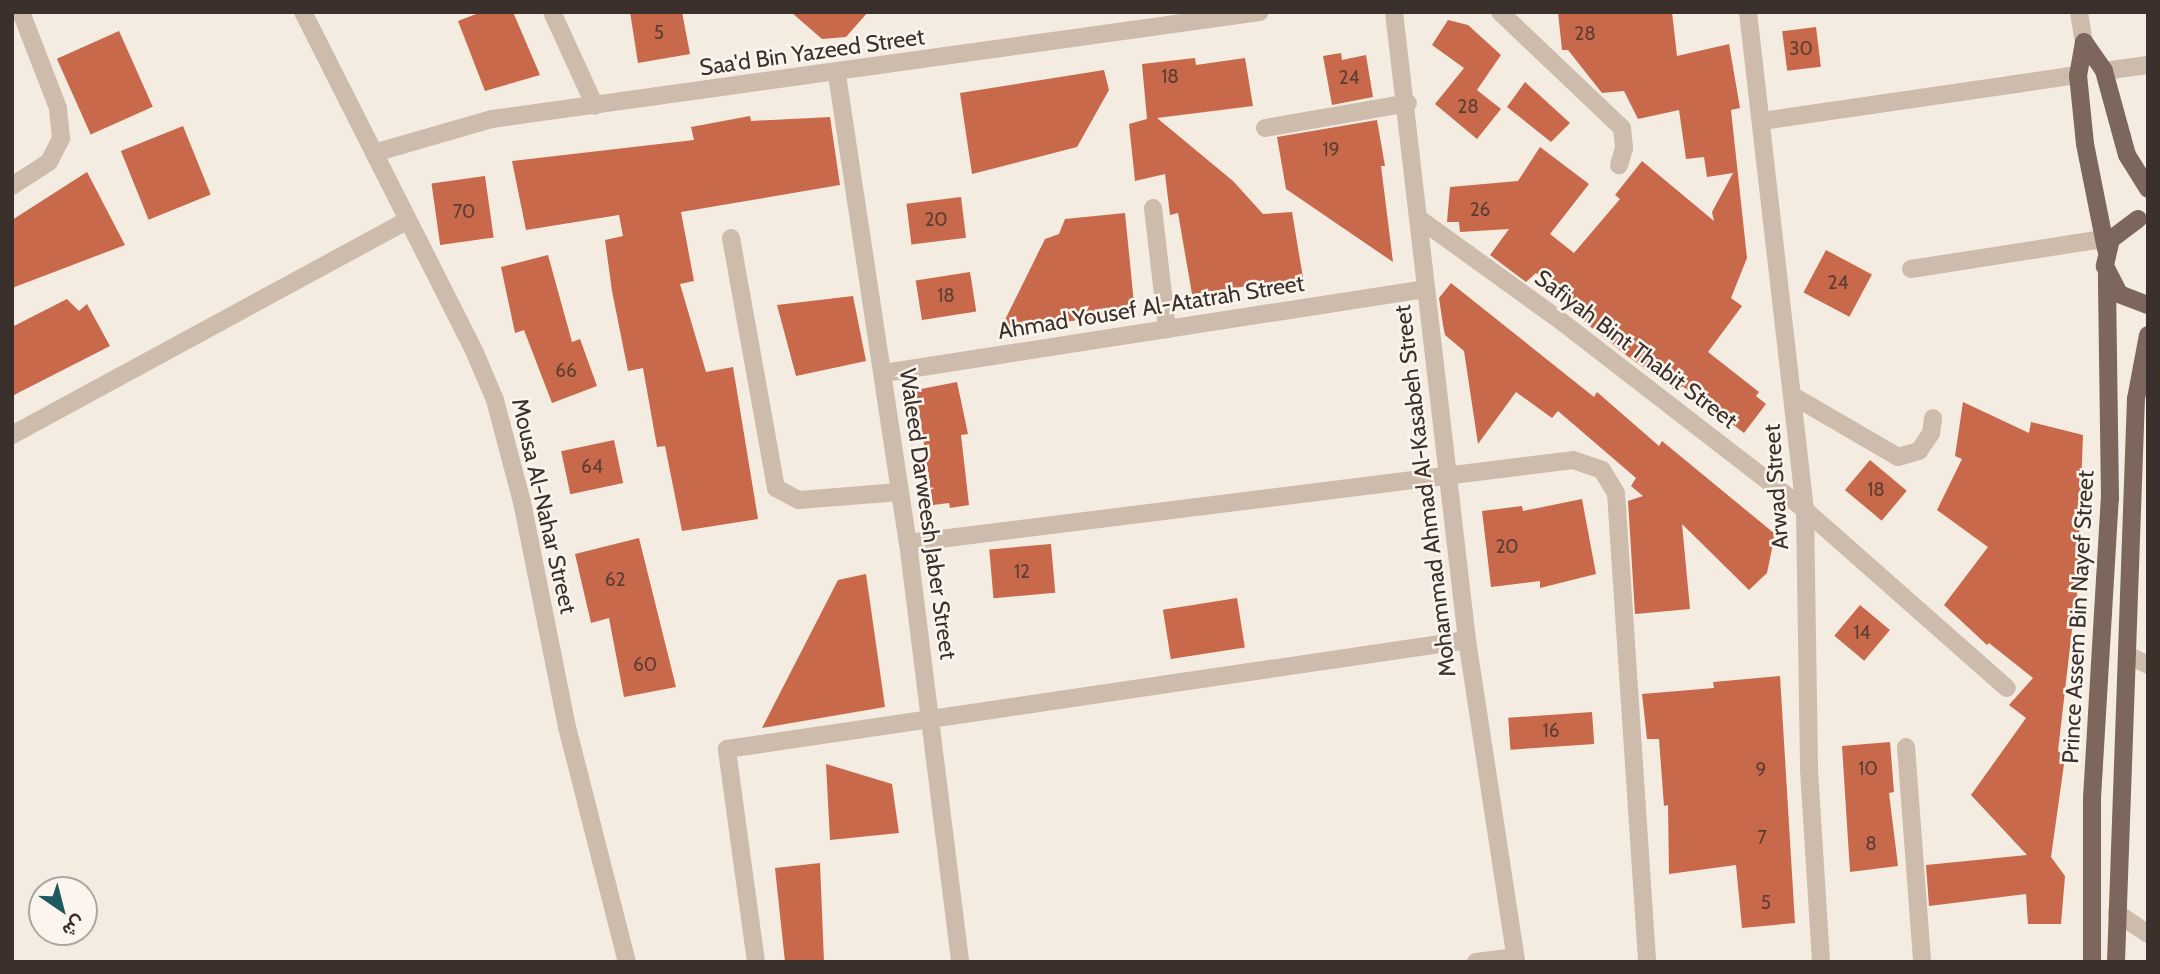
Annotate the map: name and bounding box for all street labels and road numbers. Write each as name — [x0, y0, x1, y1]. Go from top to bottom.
street label: Saa'd Bin Yazeed Street — [698, 23, 926, 81]
street label: Safiyah Bint Thabit Street — [1529, 264, 1743, 434]
street label: Ahmad Yousef Al-Atatrah Street — [996, 269, 1306, 345]
street label: Mohammad Ahmad Al-Kasabeh Street — [1388, 303, 1462, 679]
street label: Waleed Darweesh Jaber Street — [894, 367, 962, 661]
street label: Mousa Al-Nahar Street — [506, 396, 582, 616]
street label: Arwad Street — [1758, 423, 1794, 551]
street label: Prince Assem Bin Nayef Street — [2057, 470, 2099, 764]

